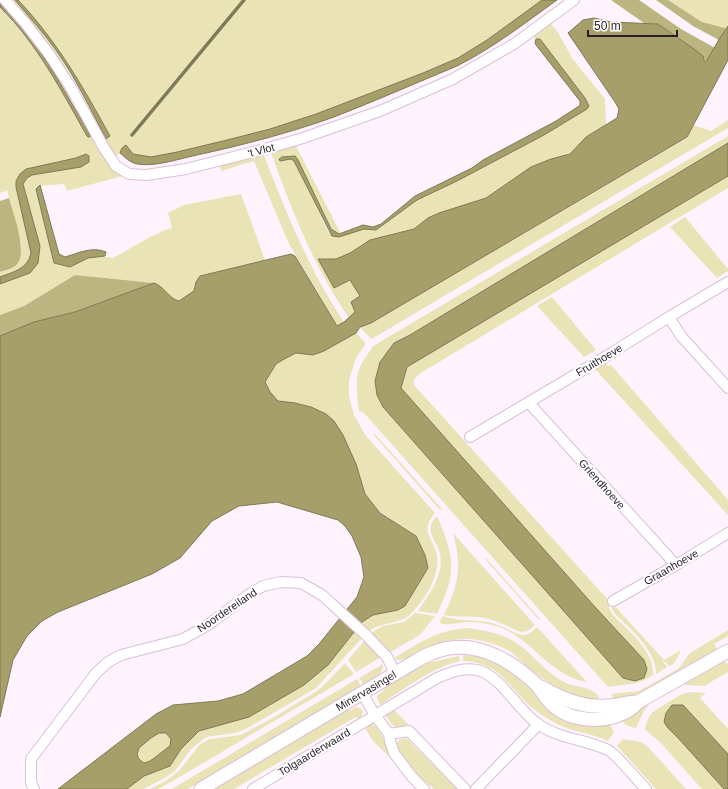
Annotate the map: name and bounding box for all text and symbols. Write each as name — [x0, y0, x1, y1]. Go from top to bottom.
scale bar — [588, 12, 677, 38]
text: 50 m — [594, 19, 621, 33]
street label: 't Vlot — [246, 141, 276, 159]
street label: Fruithoeve — [574, 341, 624, 379]
street label: Griendhoeve — [576, 457, 628, 511]
street label: Graanhoeve — [642, 547, 700, 587]
street label: Noordereiland — [195, 586, 259, 634]
street label: Minervasingel — [334, 668, 398, 713]
street label: Tolgaarderwaard — [276, 726, 352, 778]

